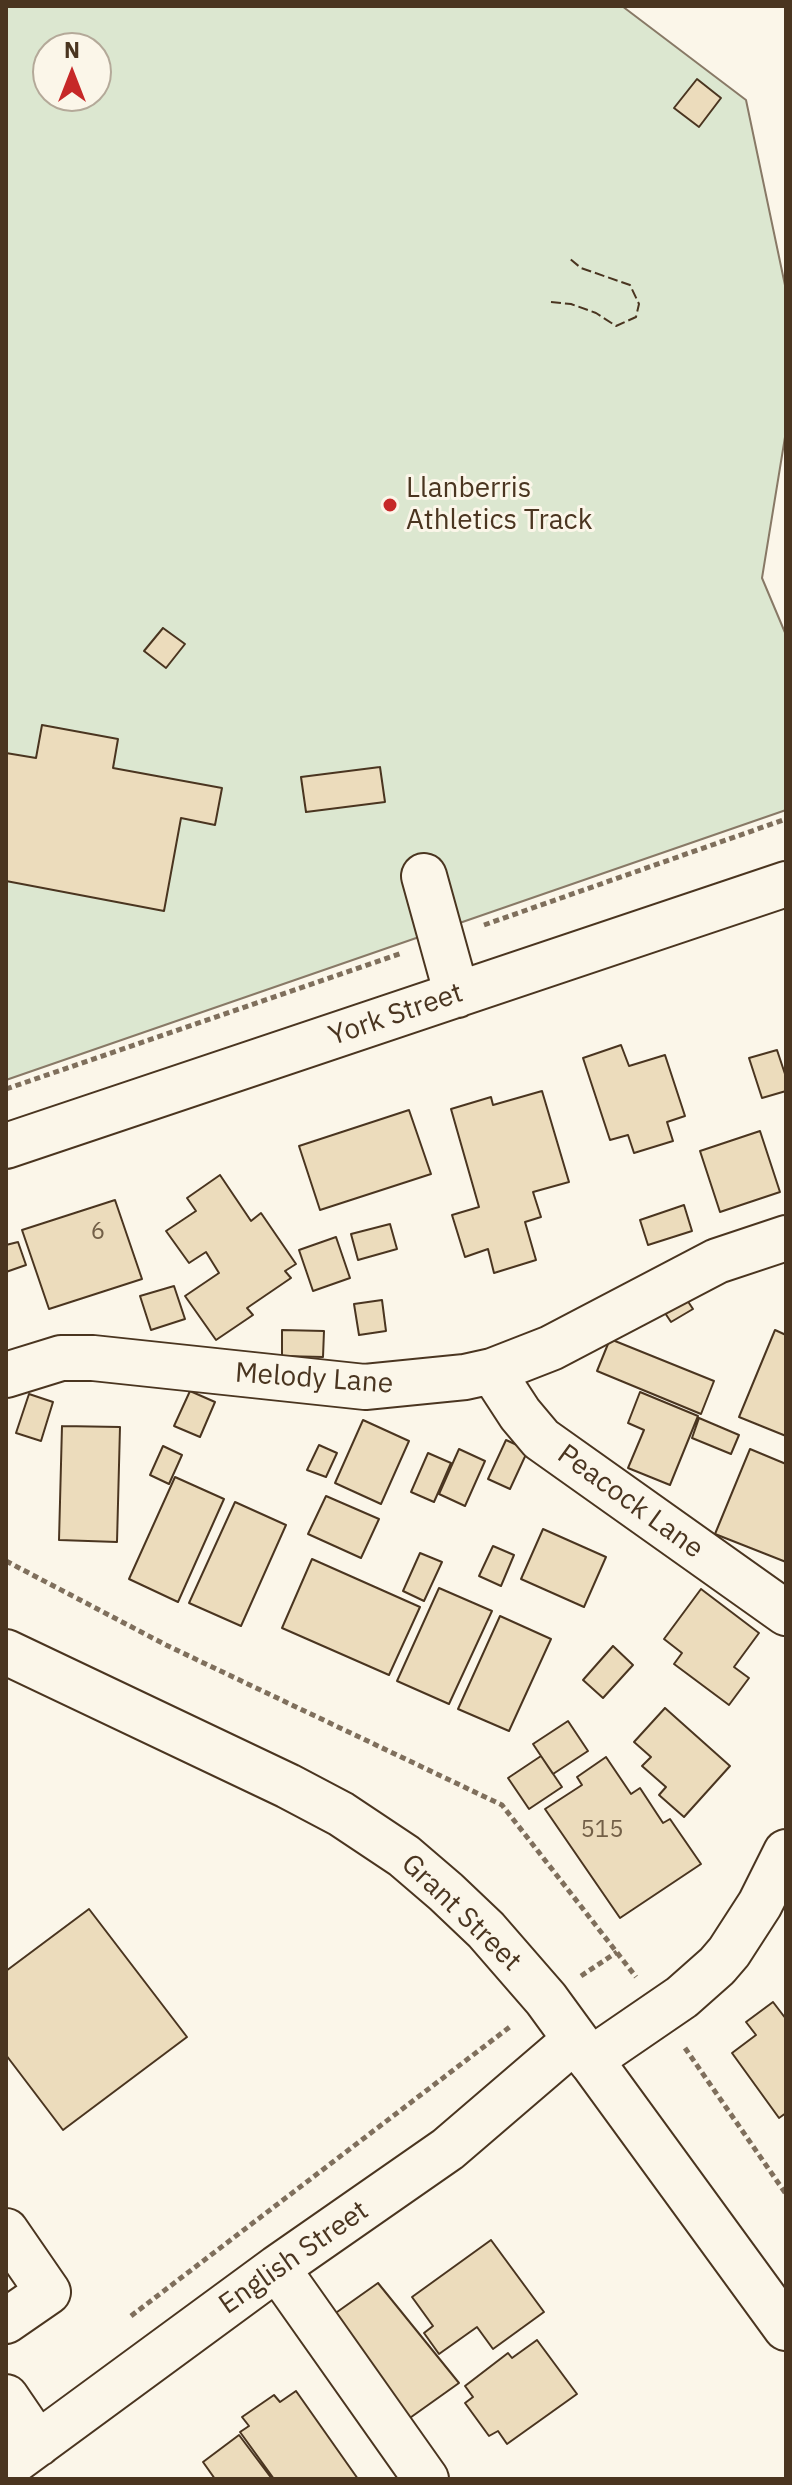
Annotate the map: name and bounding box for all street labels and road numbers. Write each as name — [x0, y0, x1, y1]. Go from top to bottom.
street label: York Street — [325, 976, 467, 1054]
street label: Melody Lane — [234, 1357, 394, 1401]
street label: Peacock Lane — [551, 1438, 709, 1566]
street label: Grant Street — [394, 1848, 528, 1978]
street label: English Street — [213, 2194, 375, 2322]

